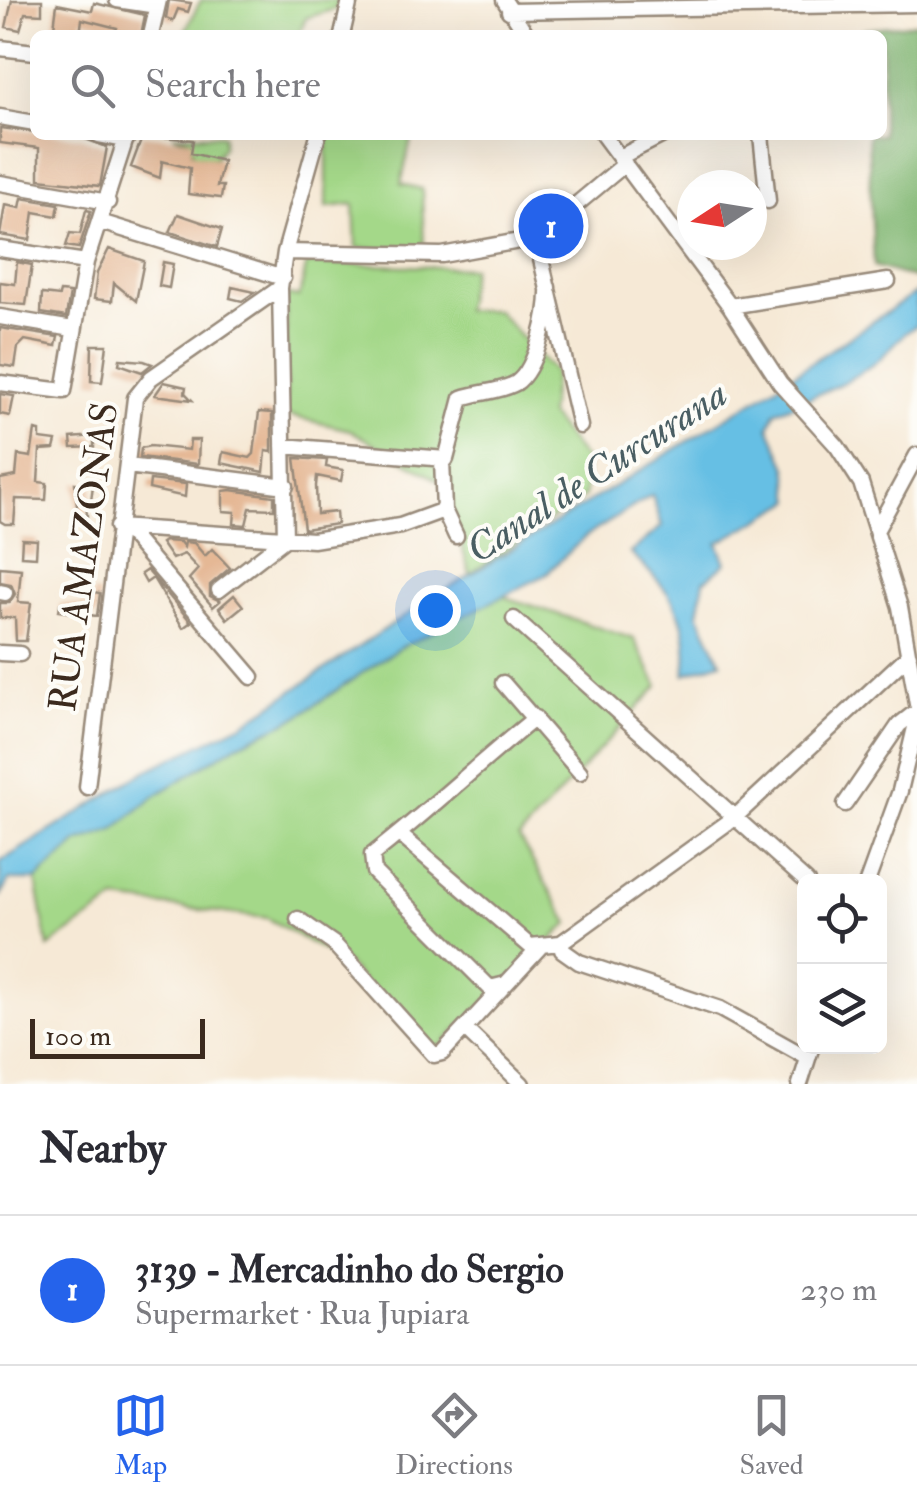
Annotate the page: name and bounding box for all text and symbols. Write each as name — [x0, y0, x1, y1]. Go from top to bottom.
search box — [30, 30, 887, 140]
icon: search — [65, 58, 120, 113]
text: Search here — [145, 61, 321, 109]
north arrow — [677, 170, 767, 260]
pin: 1 — [518, 188, 584, 264]
water label: Canal de Curcurana — [457, 369, 737, 575]
street label: RUA AMAZONAS — [39, 399, 129, 715]
your location — [410, 585, 461, 636]
map controls — [797, 874, 887, 1054]
button: locate — [797, 874, 887, 964]
button: layers — [797, 964, 887, 1054]
scale bar — [30, 1014, 205, 1058]
text: 100 m — [45, 1019, 111, 1054]
text: Nearby — [40, 1123, 166, 1175]
text: 3139 - Mercadinho do Sergio — [135, 1246, 564, 1294]
text: 1 — [67, 1270, 78, 1310]
text: 230 m — [801, 1270, 877, 1310]
text: Supermarket · Rua Jupiara — [135, 1294, 469, 1334]
tab: Map — [113, 1388, 168, 1483]
tab: Directions — [395, 1388, 513, 1483]
tab: Saved — [740, 1388, 804, 1483]

